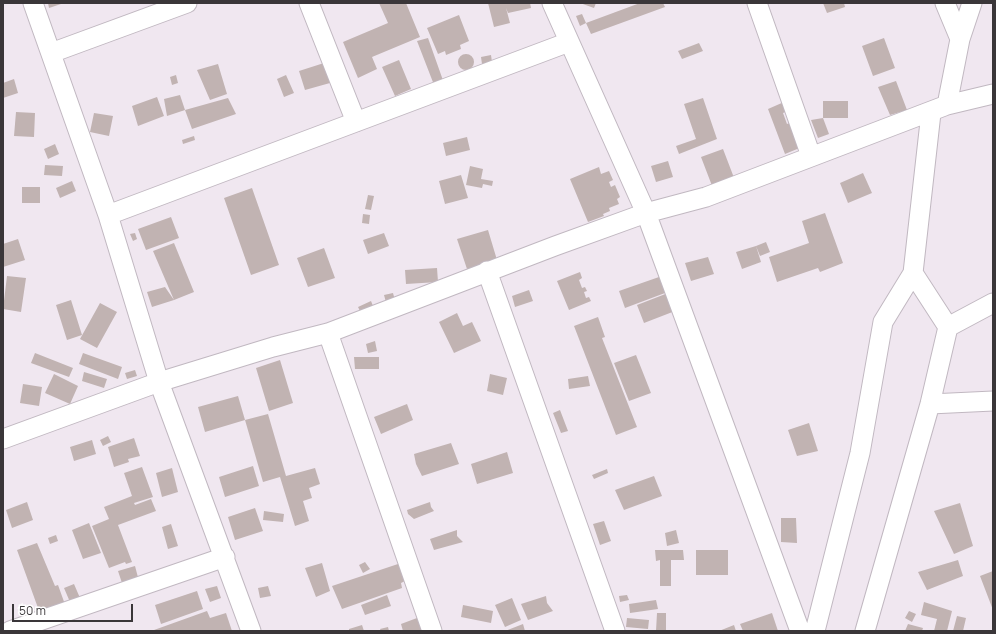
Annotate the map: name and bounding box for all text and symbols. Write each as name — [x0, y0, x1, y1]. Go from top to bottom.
scale bar — [14, 596, 135, 622]
text: 50 m — [19, 602, 46, 619]

